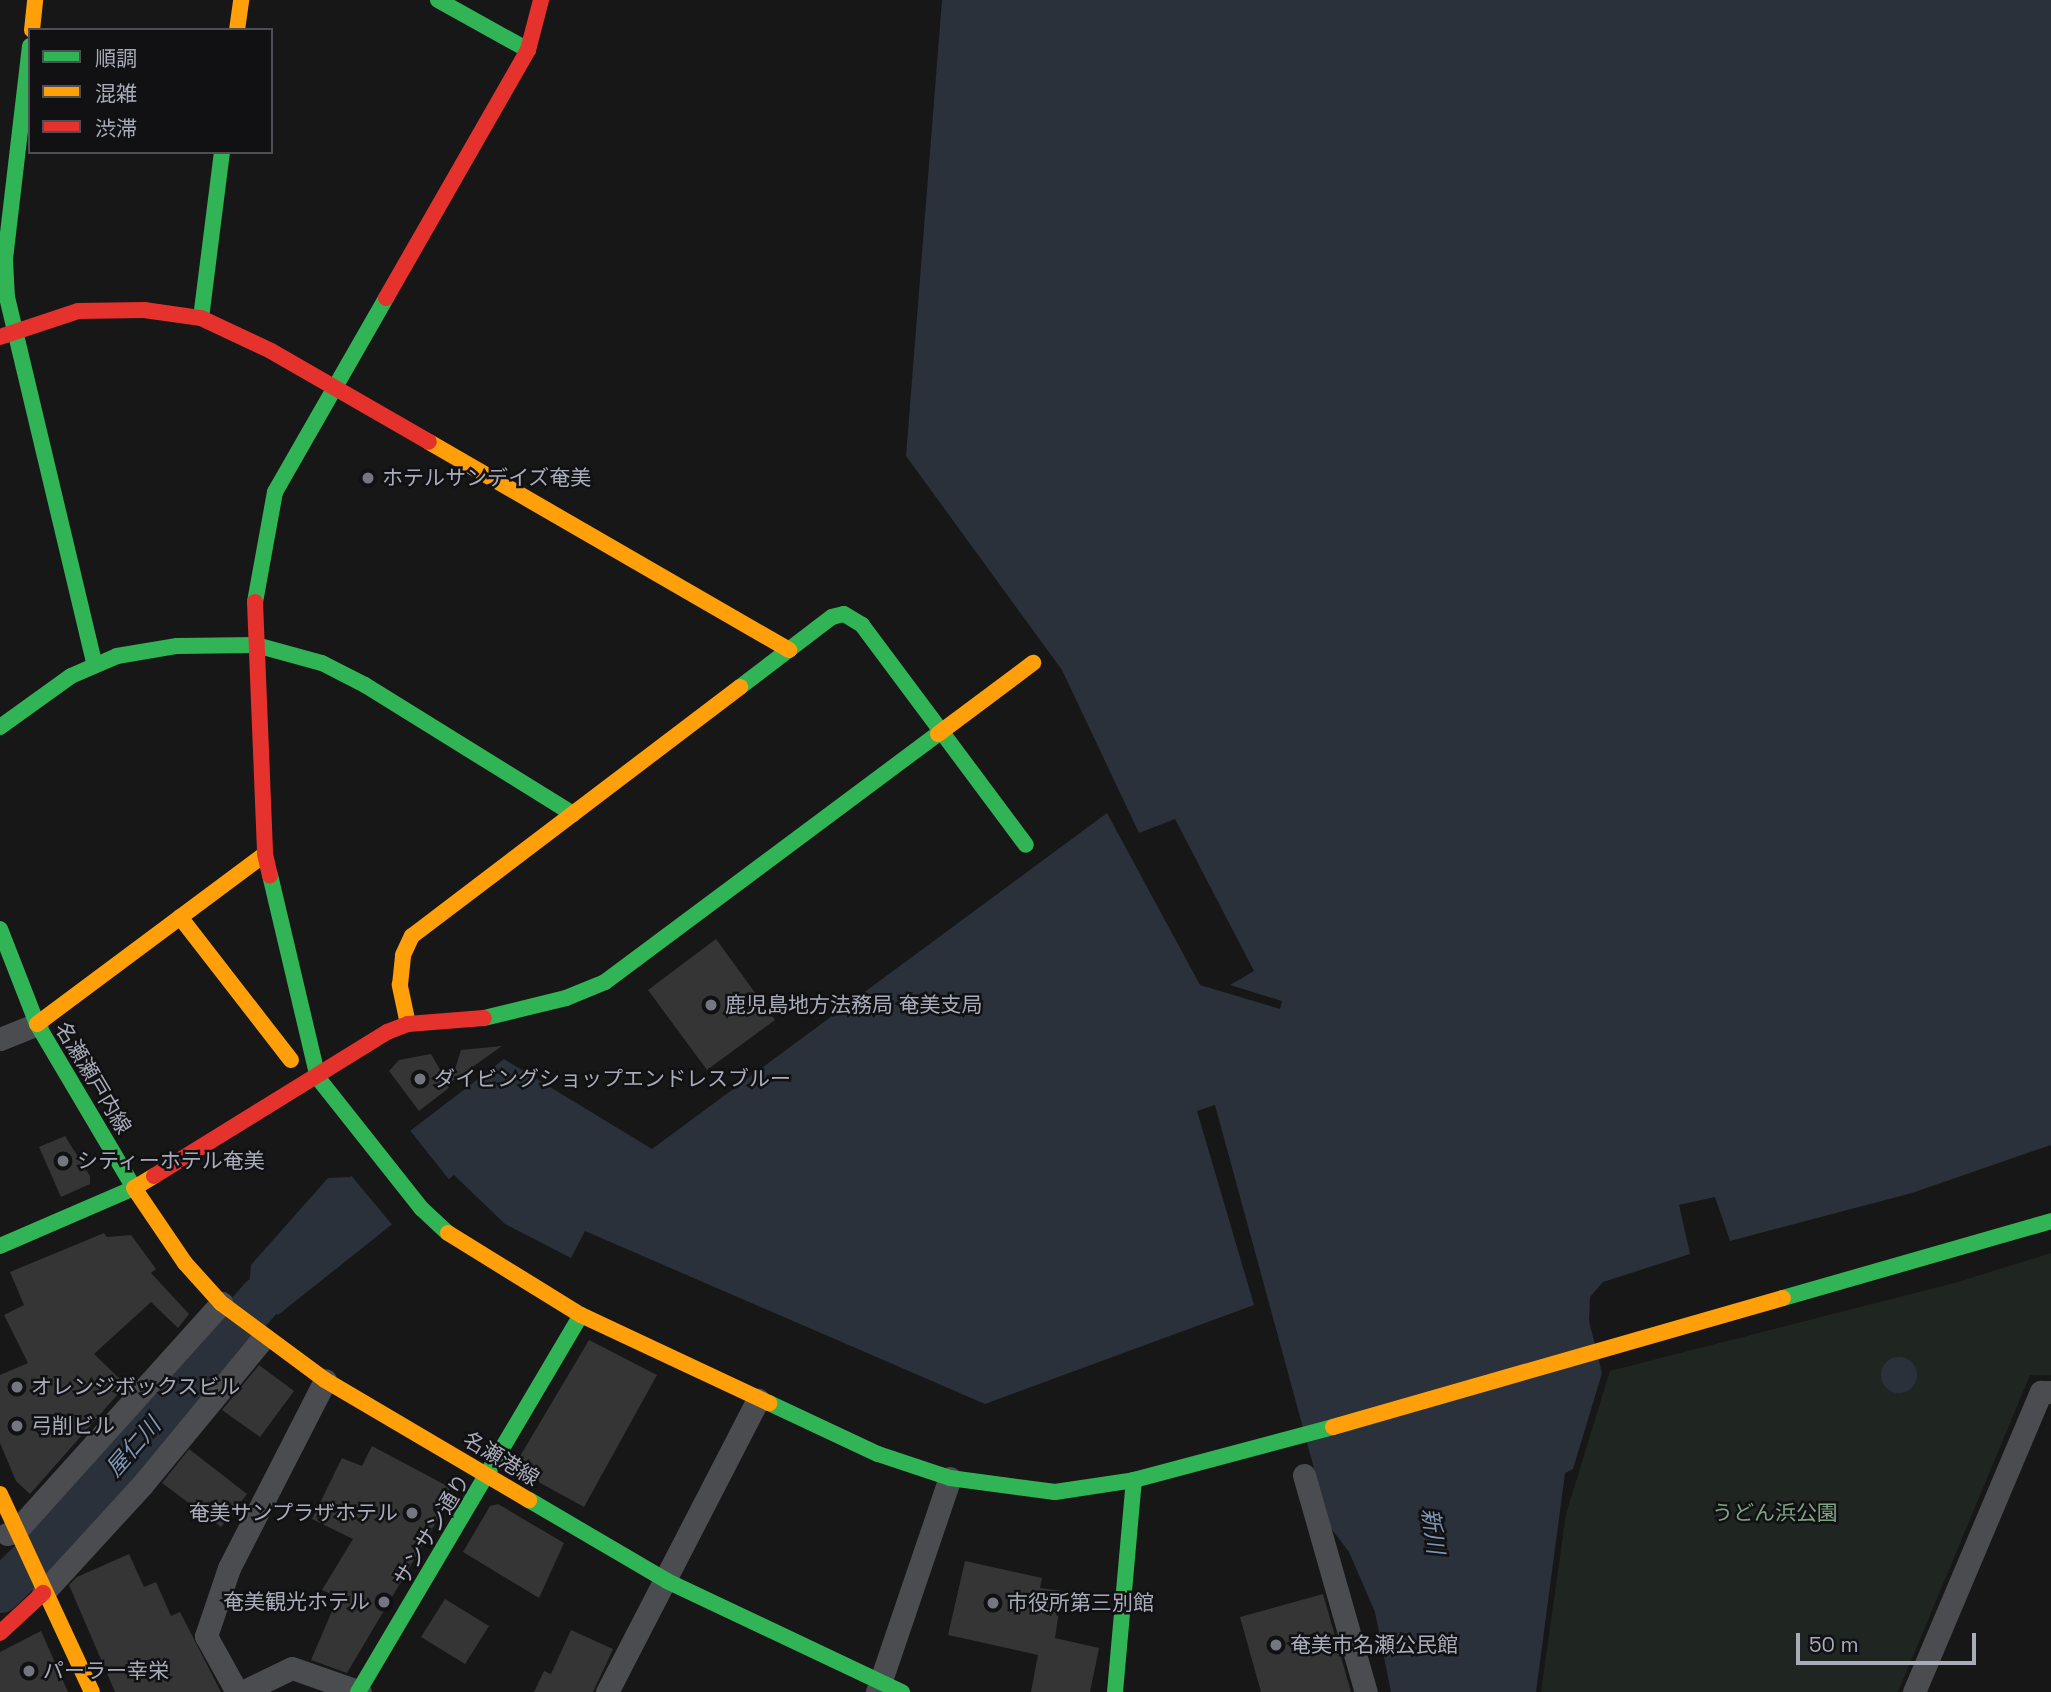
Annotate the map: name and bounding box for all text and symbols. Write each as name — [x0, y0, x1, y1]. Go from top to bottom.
legend — [28, 28, 273, 154]
text: 順調 — [95, 45, 137, 72]
text: 混雑 — [95, 80, 137, 107]
text: 渋滞 — [95, 115, 137, 142]
place label: ホテルサンデイズ奄美 — [382, 465, 592, 491]
marker: ホテルサンデイズ奄美 — [360, 470, 376, 486]
place label: 鹿児島地方法務局 奄美支局 — [725, 992, 982, 1018]
marker: 鹿児島地方法務局 奄美支局 — [703, 997, 719, 1013]
street label: 名瀬瀬戸内線 — [50, 1018, 136, 1138]
place label: ダイビングショップエンドレスブルー — [434, 1066, 791, 1092]
marker: ダイビングショップエンドレスブルー — [412, 1071, 428, 1087]
place label: シティーホテル奄美 — [77, 1148, 266, 1174]
marker: シティーホテル奄美 — [55, 1153, 71, 1169]
place label: オレンジボックスビル — [31, 1374, 241, 1400]
marker: オレンジボックスビル — [9, 1379, 25, 1395]
water label: 屋仁川 — [100, 1412, 166, 1482]
place label: 弓削ビル — [31, 1413, 115, 1439]
marker: 弓削ビル — [9, 1418, 25, 1434]
street label: 名瀬港線 — [459, 1427, 543, 1491]
street label: サンサン通り — [389, 1470, 475, 1590]
place label: 奄美サンプラザホテル — [188, 1500, 398, 1526]
park label: うどん浜公園 — [1712, 1500, 1838, 1526]
marker: 奄美サンプラザホテル — [404, 1505, 420, 1521]
water label: 新川 — [1416, 1506, 1450, 1556]
place label: 奄美観光ホテル — [223, 1589, 370, 1615]
place label: 市役所第三別館 — [1007, 1590, 1154, 1616]
marker: 奄美観光ホテル — [376, 1594, 392, 1610]
marker: 市役所第三別館 — [985, 1595, 1001, 1611]
scale bar — [1799, 1618, 1979, 1662]
text: 50 m — [1809, 1631, 1859, 1658]
place label: 奄美市名瀬公民館 — [1290, 1632, 1458, 1658]
marker: 奄美市名瀬公民館 — [1268, 1637, 1284, 1653]
place label: パーラー幸栄 — [43, 1658, 169, 1684]
marker: パーラー幸栄 — [21, 1663, 37, 1679]

